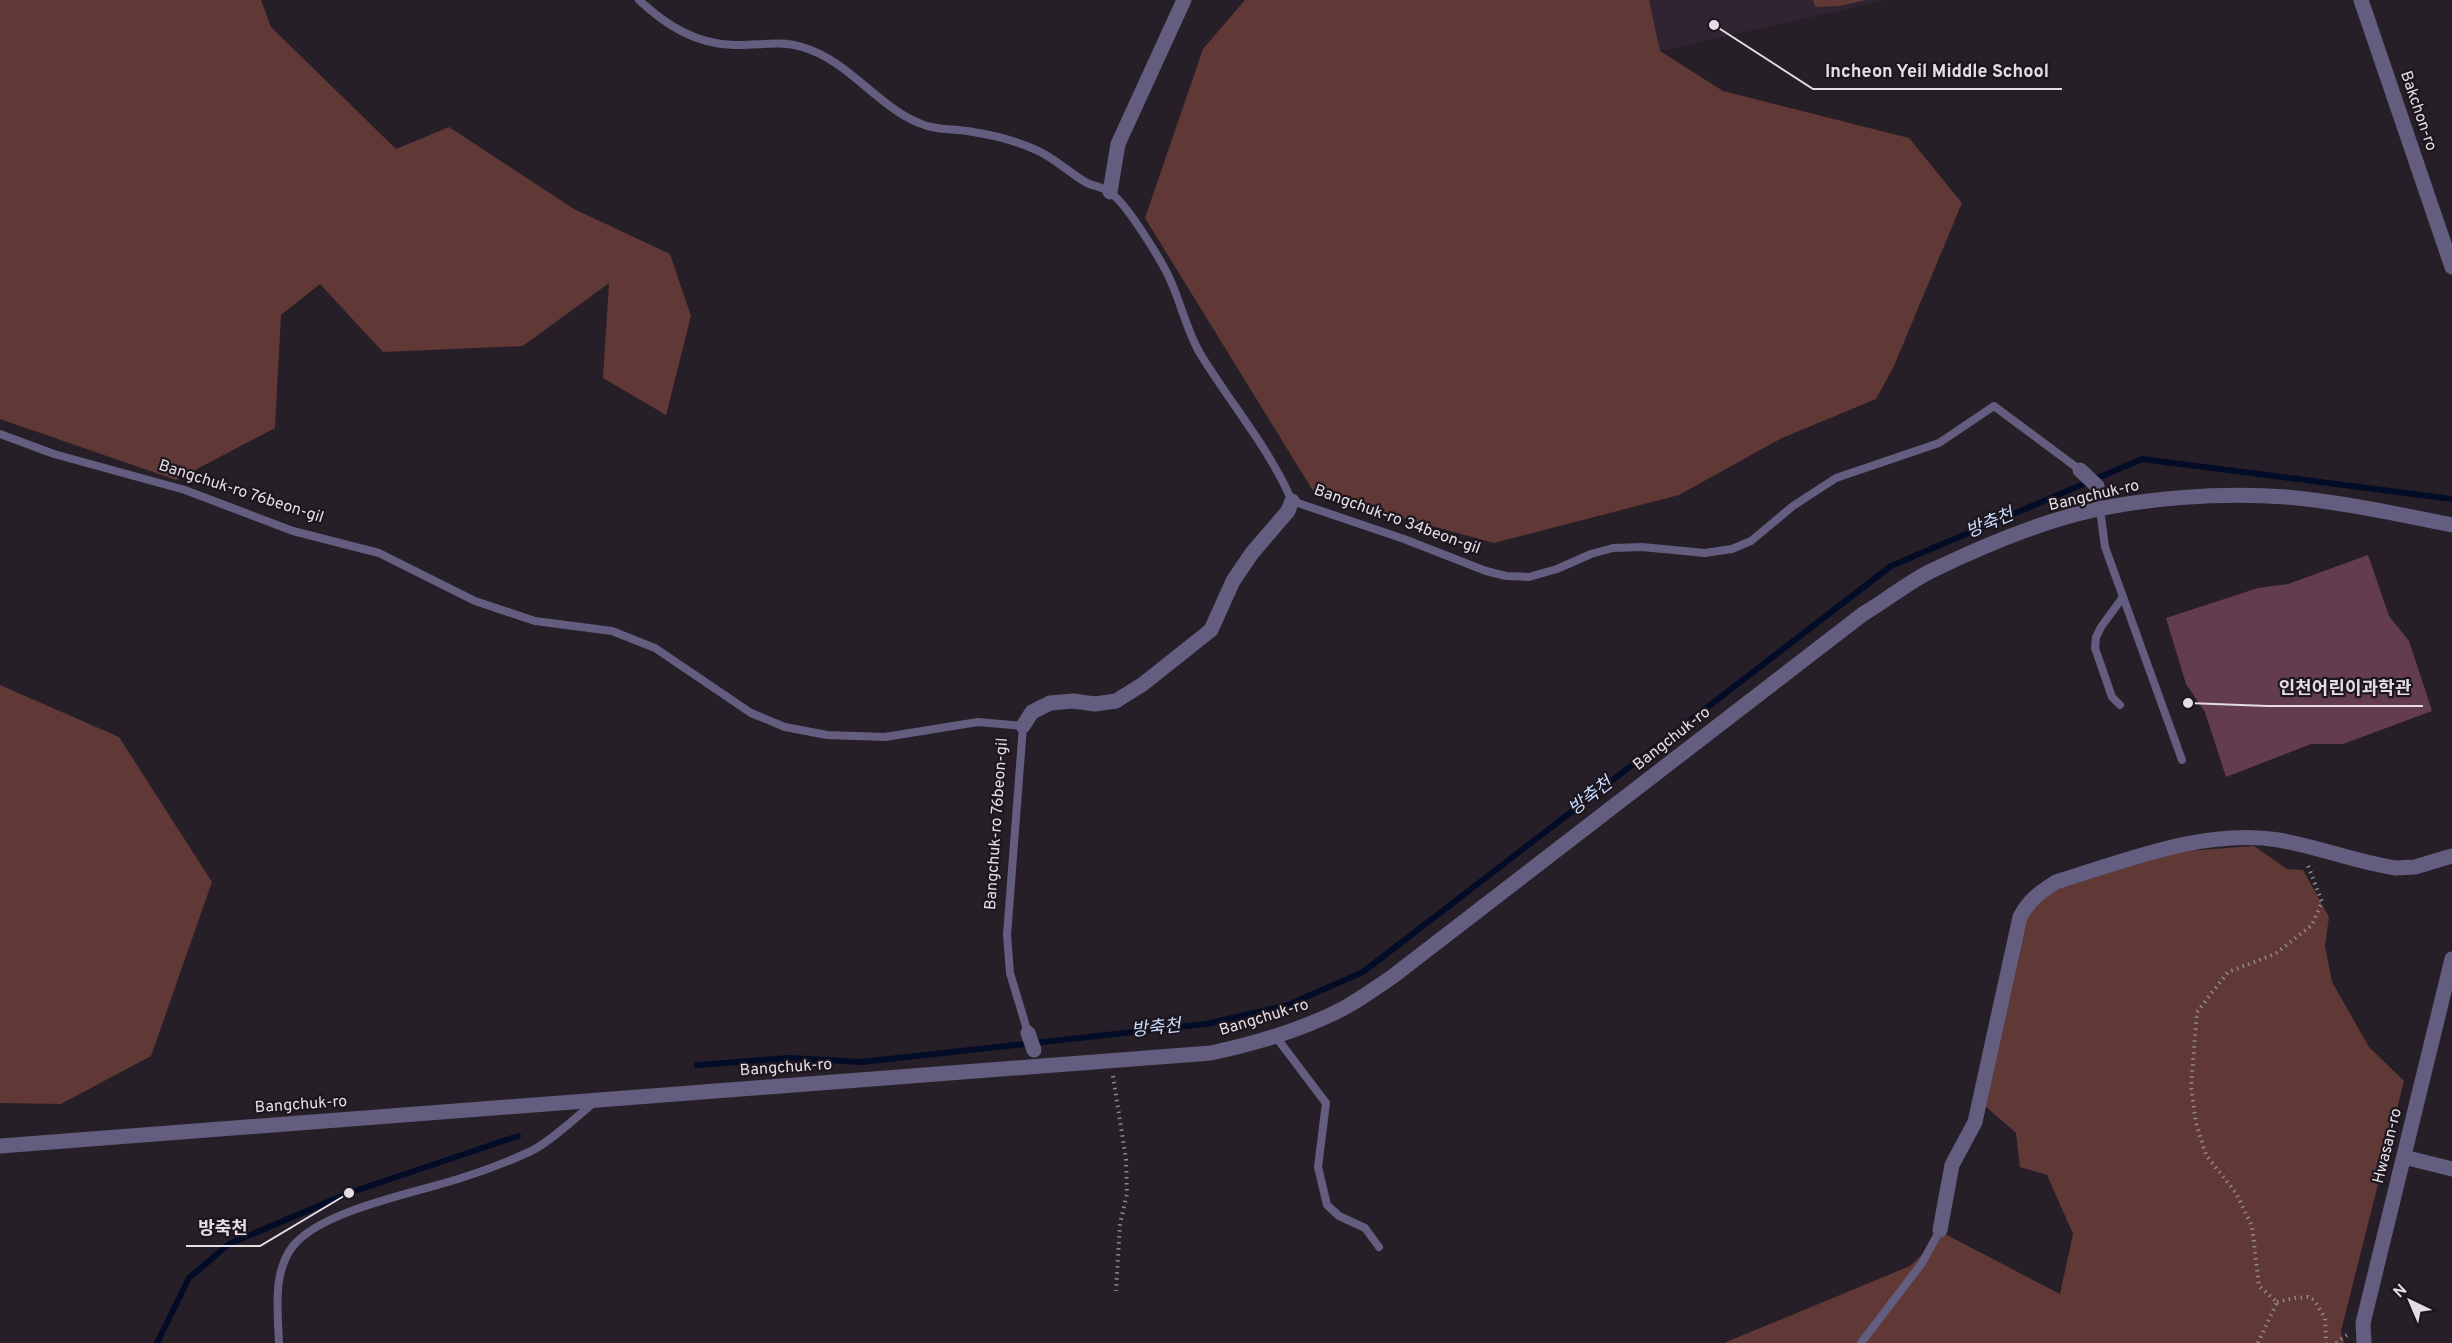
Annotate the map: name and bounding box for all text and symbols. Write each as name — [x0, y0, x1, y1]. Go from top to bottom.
callout: Incheon Yeil Middle School — [1813, 53, 2062, 89]
text: Incheon Yeil Middle School — [1825, 61, 2049, 84]
street label: Bakchon-ro — [2395, 68, 2441, 154]
street label: Bangchuk-ro 76beon-gil — [156, 456, 326, 528]
street label: Bangchuk-ro — [2047, 476, 2141, 516]
street label: Bangchuk-ro 34beon-gil — [1311, 481, 1483, 559]
water label: 방축천 — [1963, 503, 2020, 544]
callout: 인천어린이과학관 — [2267, 670, 2423, 706]
text: 인천어린이과학관 — [2279, 678, 2412, 701]
street label: Bangchuk-ro — [1629, 703, 1715, 775]
street label: Bangchuk-ro 76beon-gil — [981, 737, 1013, 911]
water label: 방축천 — [1564, 771, 1620, 821]
street label: Bangchuk-ro — [1217, 995, 1311, 1041]
water label: 방축천 — [1130, 1015, 1184, 1043]
street label: Bangchuk-ro — [739, 1055, 833, 1081]
street label: Bangchuk-ro — [254, 1092, 348, 1118]
street label: Hwasan-ro — [2369, 1106, 2407, 1186]
callout: 방축천 — [186, 1210, 260, 1246]
text: 방축천 — [198, 1218, 248, 1241]
north arrow — [2380, 1271, 2440, 1331]
text: N — [2390, 1280, 2412, 1303]

